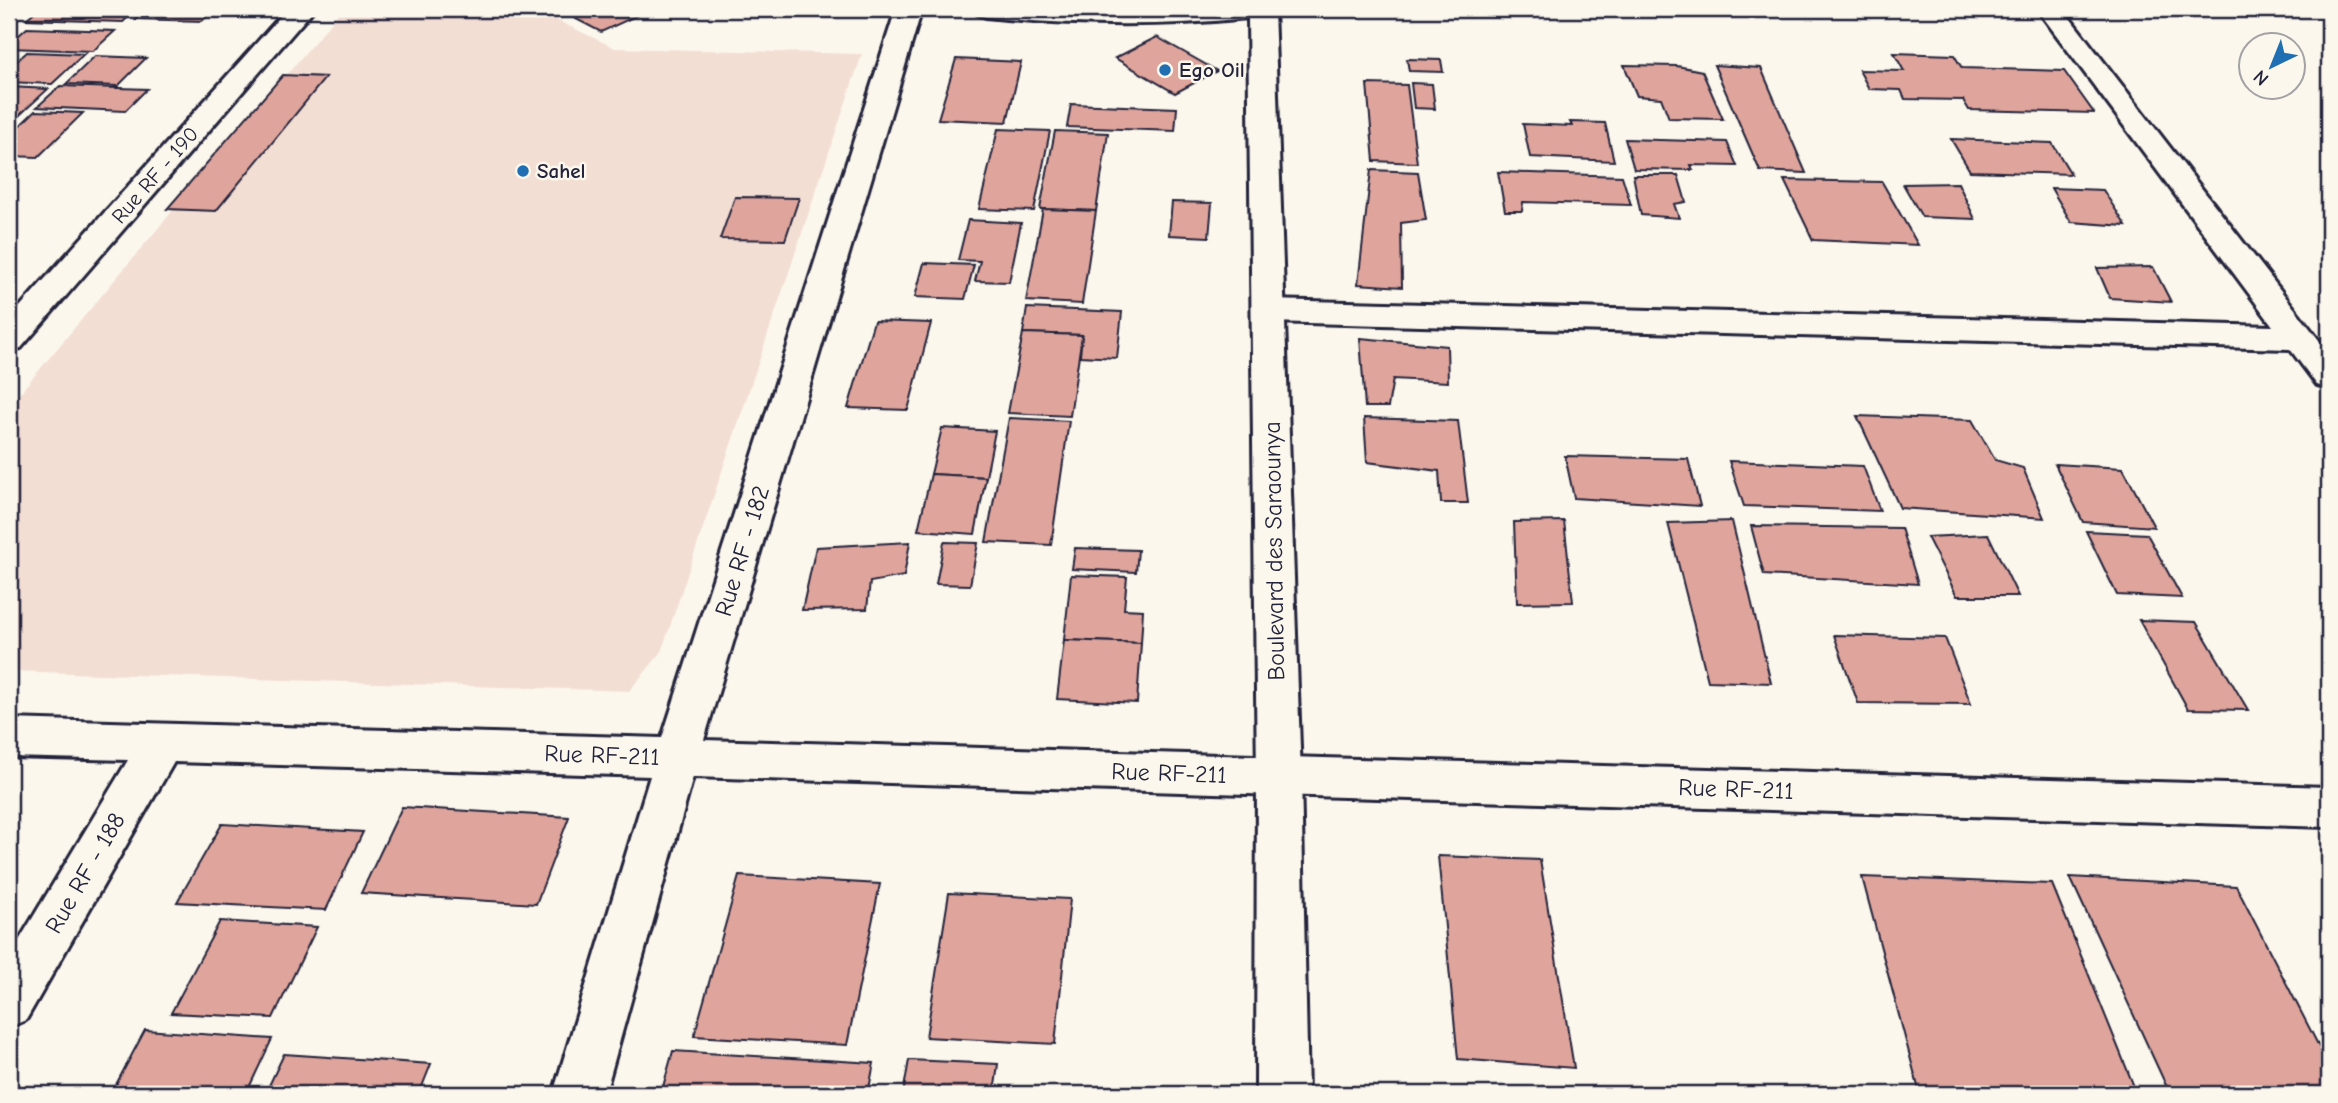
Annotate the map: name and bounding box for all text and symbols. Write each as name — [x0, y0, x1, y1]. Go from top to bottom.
north arrow — [2236, 32, 2306, 102]
place label: Ego Oil — [1179, 58, 1245, 82]
marker: Ego Oil — [1157, 62, 1173, 78]
text: N — [2249, 65, 2273, 90]
street label: Rue RF - 190 — [107, 122, 203, 228]
place label: Sahel — [537, 159, 586, 183]
marker: Sahel — [515, 163, 531, 179]
street label: Boulevard des Saraounya — [1258, 421, 1290, 681]
street label: Rue RF - 182 — [709, 482, 775, 620]
street label: Rue RF-211 — [544, 739, 660, 771]
street label: Rue RF-211 — [1111, 757, 1227, 789]
street label: Rue RF-211 — [1678, 773, 1794, 805]
street label: Rue RF - 188 — [39, 808, 131, 938]

